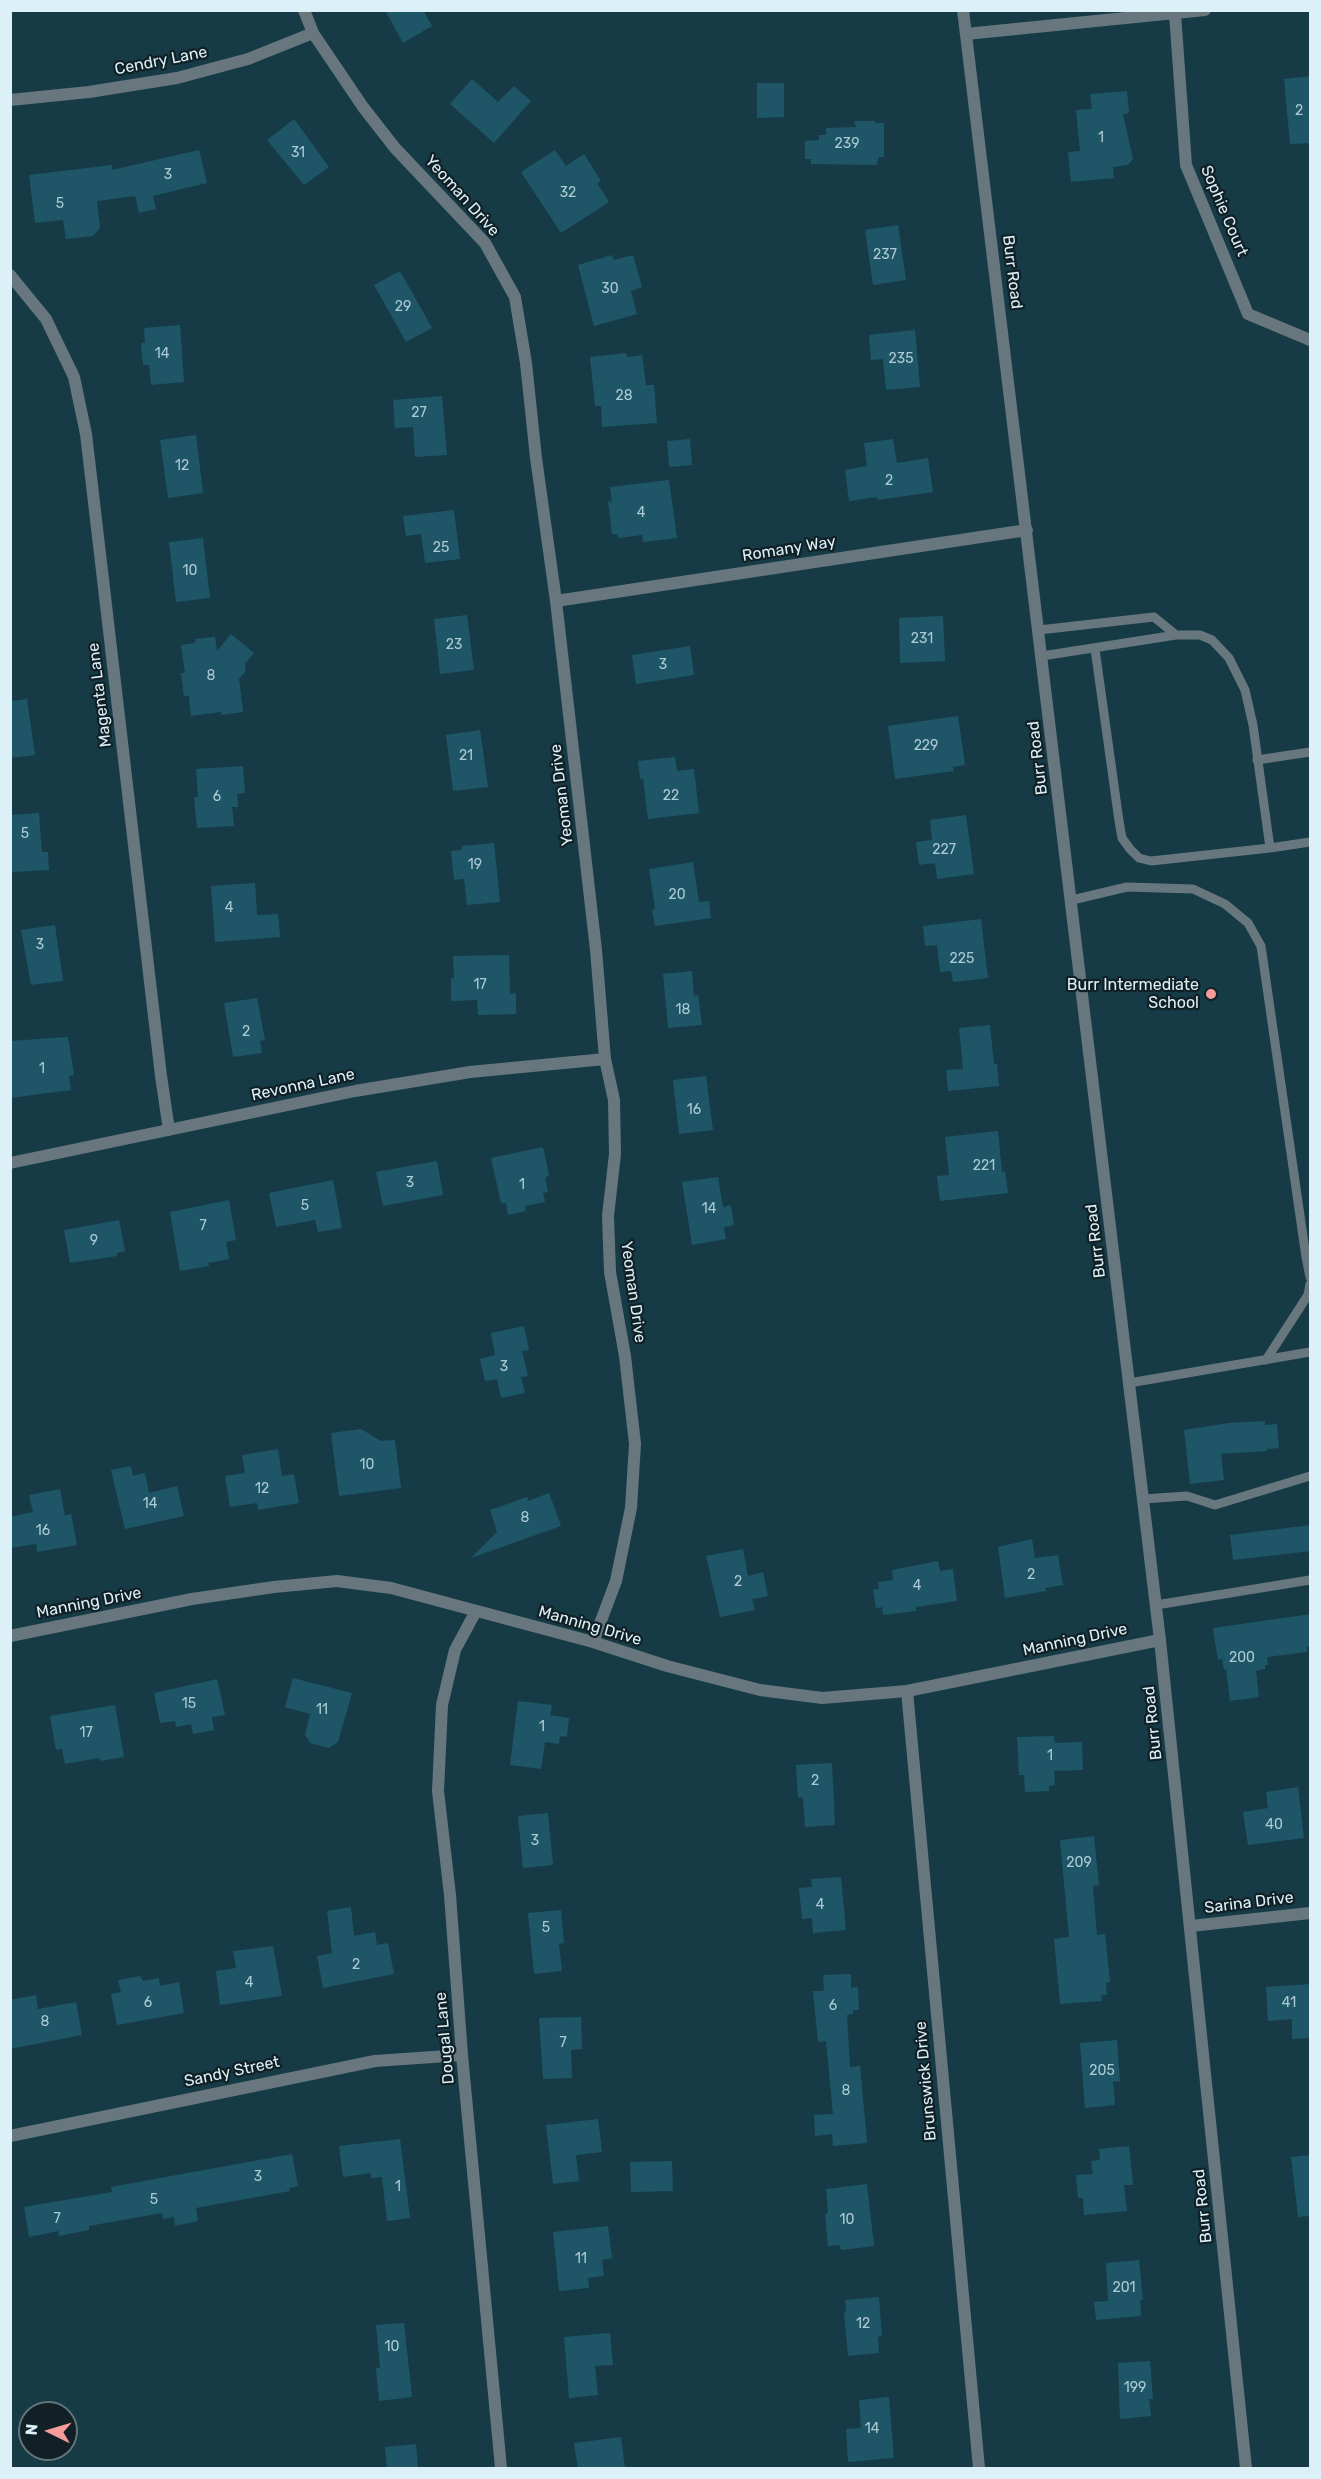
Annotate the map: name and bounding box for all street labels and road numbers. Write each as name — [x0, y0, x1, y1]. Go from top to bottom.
street label: Cendry Lane — [113, 43, 209, 79]
street label: Yeoman Drive — [421, 152, 503, 240]
street label: Sophie Court — [1196, 163, 1252, 259]
street label: Burr Road — [998, 234, 1026, 310]
street label: Romany Way — [741, 532, 837, 566]
street label: Magenta Lane — [84, 642, 116, 748]
street label: Burr Road — [1024, 720, 1052, 796]
street label: Yeoman Drive — [546, 743, 578, 847]
street label: Revonna Lane — [249, 1065, 357, 1105]
street label: Burr Road — [1082, 1203, 1110, 1279]
street label: Yeoman Drive — [616, 1240, 650, 1344]
street label: Manning Drive — [35, 1583, 143, 1623]
street label: Manning Drive — [536, 1602, 644, 1650]
street label: Manning Drive — [1021, 1620, 1129, 1660]
street label: Burr Road — [1140, 1685, 1166, 1761]
street label: Sarina Drive — [1203, 1888, 1295, 1918]
street label: Dougal Lane — [431, 1991, 459, 2085]
street label: Brunswick Drive — [911, 2020, 941, 2142]
street label: Sandy Street — [183, 2053, 281, 2091]
street label: Burr Road — [1190, 2168, 1216, 2244]

